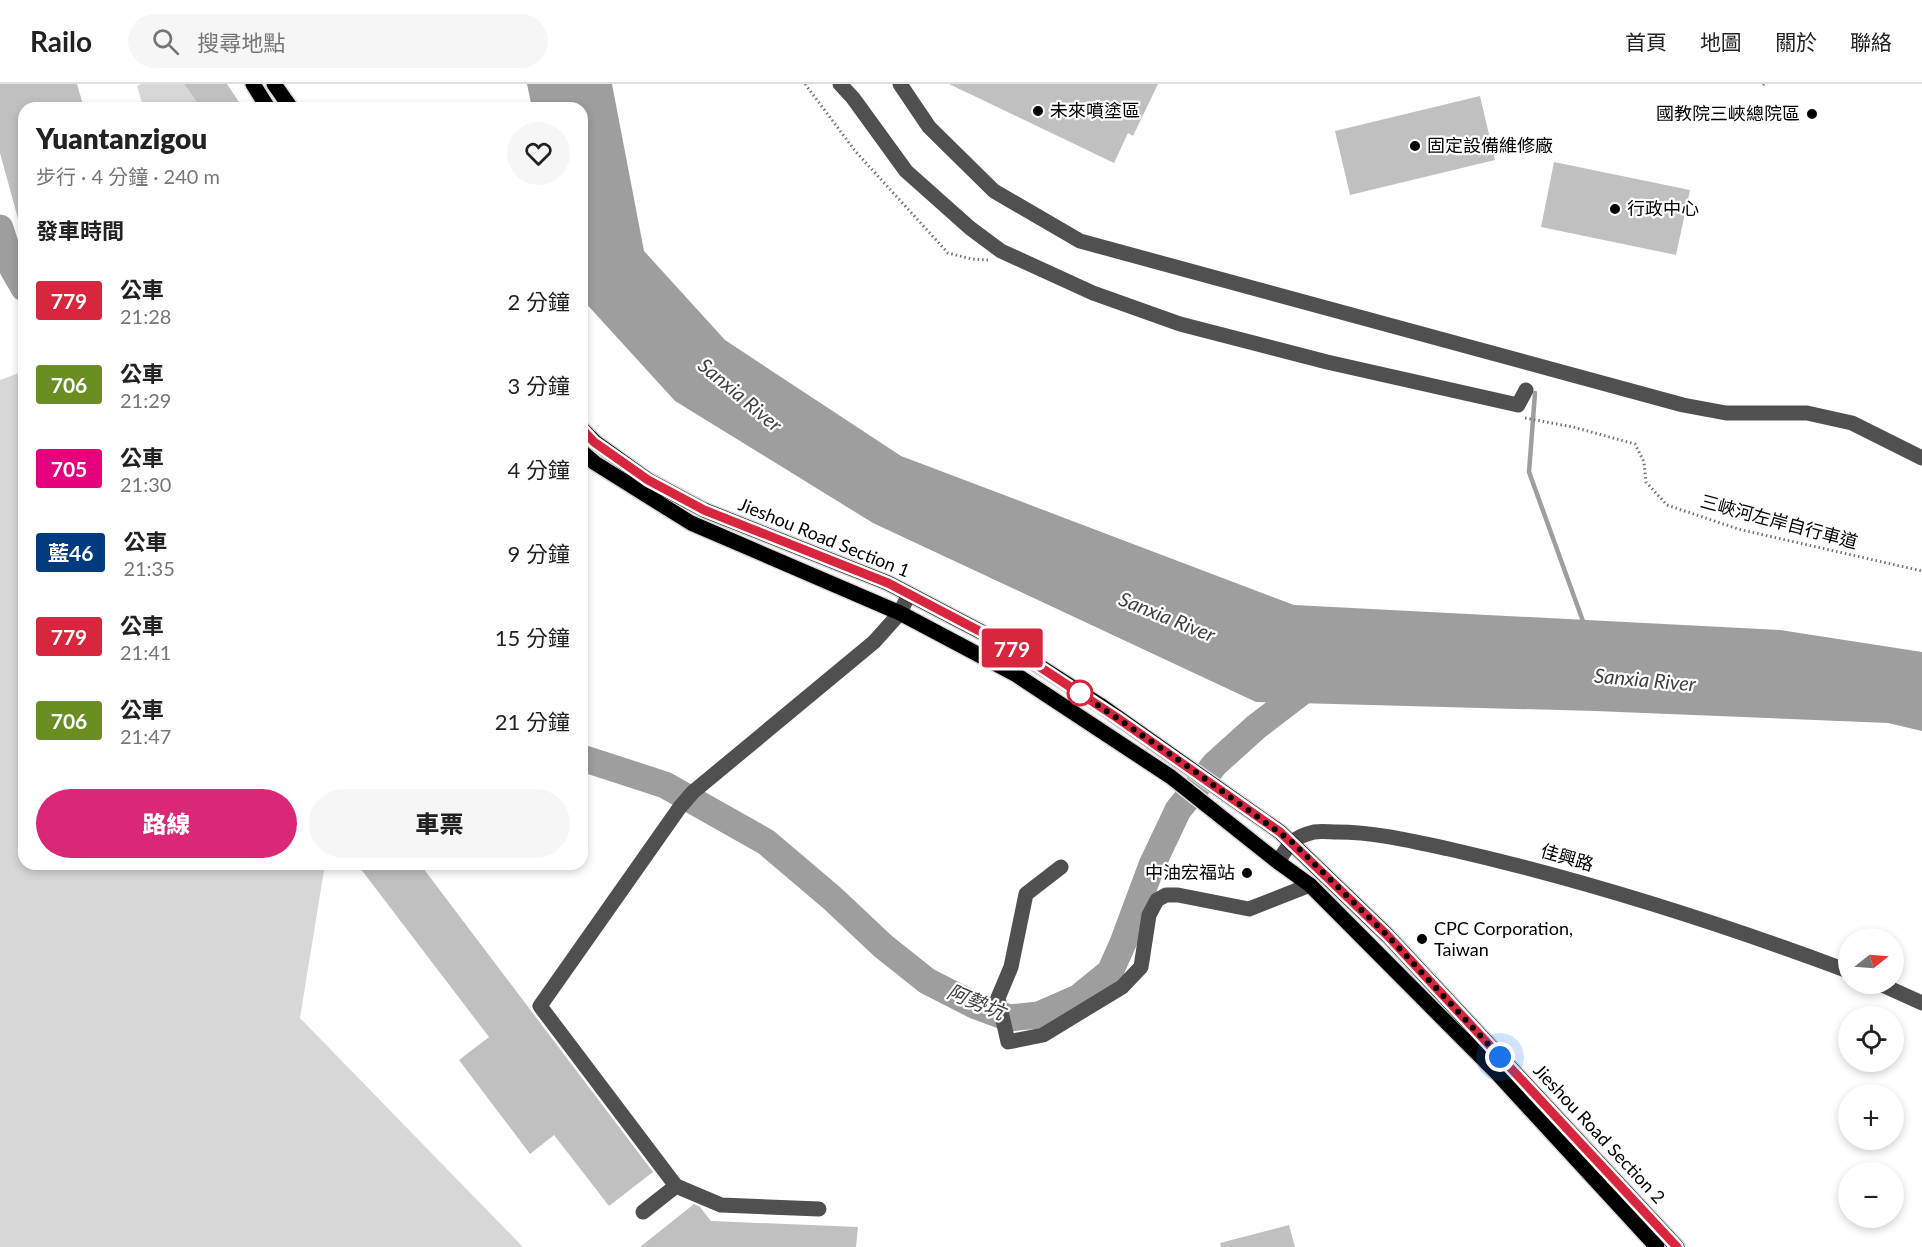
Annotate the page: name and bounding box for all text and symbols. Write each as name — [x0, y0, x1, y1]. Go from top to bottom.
search box — [128, 14, 548, 68]
text: Railo — [30, 24, 92, 58]
icon: search — [149, 25, 182, 58]
text: 搜尋地點 — [197, 29, 285, 56]
text: 首頁 — [1625, 29, 1667, 54]
text: 地圖 — [1700, 29, 1742, 54]
text: 關於 — [1775, 29, 1817, 54]
text: 聯絡 — [1850, 29, 1892, 54]
place label: 未來噴塗區 — [1050, 99, 1140, 121]
place label: 國教院三峽總院區 — [1656, 102, 1800, 124]
marker: 未來噴塗區 — [1031, 104, 1045, 118]
marker: 國教院三峽總院區 — [1805, 107, 1819, 121]
text: Yuantanzigou — [36, 121, 207, 155]
button: heart — [507, 122, 570, 185]
place label: 固定設備維修廠 — [1427, 134, 1553, 156]
marker: 固定設備維修廠 — [1408, 139, 1422, 153]
text: 步行 · 4 分鐘 · 240 m — [36, 164, 220, 188]
place label: 行政中心 — [1627, 197, 1699, 219]
marker: 行政中心 — [1608, 202, 1622, 216]
text: 發車時間 — [36, 217, 124, 244]
text: 公車 — [120, 276, 164, 303]
text: 779 — [51, 288, 87, 313]
text: 2 分鐘 — [508, 288, 570, 315]
text: 21:28 — [120, 304, 171, 328]
water label: Sanxia River — [694, 352, 788, 437]
text: 公車 — [120, 360, 164, 387]
text: 706 — [51, 372, 87, 397]
text: 3 分鐘 — [508, 372, 570, 399]
text: 21:29 — [120, 388, 171, 412]
text: 公車 — [120, 444, 164, 471]
text: 705 — [51, 456, 87, 481]
text: 4 分鐘 — [508, 456, 570, 483]
text: 21:30 — [120, 472, 171, 496]
street label: 三峽河左岸自行車道 — [1698, 489, 1860, 553]
street label: Jieshou Road Section 1 — [736, 493, 913, 581]
text: 公車 — [123, 528, 167, 555]
text: 藍46 — [48, 540, 93, 565]
text: 9 分鐘 — [508, 540, 570, 567]
text: 21:35 — [123, 556, 175, 580]
water label: Sanxia River — [1116, 586, 1220, 647]
text: 公車 — [120, 612, 164, 639]
text: 779 — [51, 624, 87, 649]
text: 15 分鐘 — [495, 624, 570, 651]
line badge: 779 — [978, 628, 1046, 668]
text: 779 — [994, 636, 1030, 661]
text: 21:41 — [120, 640, 171, 664]
water label: Sanxia River — [1593, 663, 1698, 695]
unlabelled marker — [1067, 680, 1093, 706]
text: 公車 — [120, 696, 164, 723]
text: 706 — [51, 708, 87, 733]
text: 21 分鐘 — [495, 708, 570, 735]
text: 21:47 — [120, 724, 171, 748]
button: 路線 — [36, 789, 297, 858]
button: 車票 — [309, 789, 570, 858]
street label: 佳興路 — [1538, 839, 1596, 875]
place label: 中油宏福站 — [1145, 861, 1235, 883]
marker: 中油宏福站 — [1240, 866, 1254, 880]
place label: CPC Corporation, Taiwan — [1434, 917, 1573, 960]
north arrow — [1838, 928, 1904, 994]
map controls — [1838, 928, 1904, 1228]
marker: CPC Corporation, Taiwan — [1415, 932, 1429, 946]
water label: 阿勢坑 — [944, 978, 1011, 1025]
button: locate — [1838, 1006, 1904, 1072]
your location — [1485, 1042, 1515, 1072]
street label: Jieshou Road Section 2 — [1529, 1059, 1670, 1208]
button: + — [1838, 1084, 1904, 1150]
button: − — [1838, 1162, 1904, 1228]

